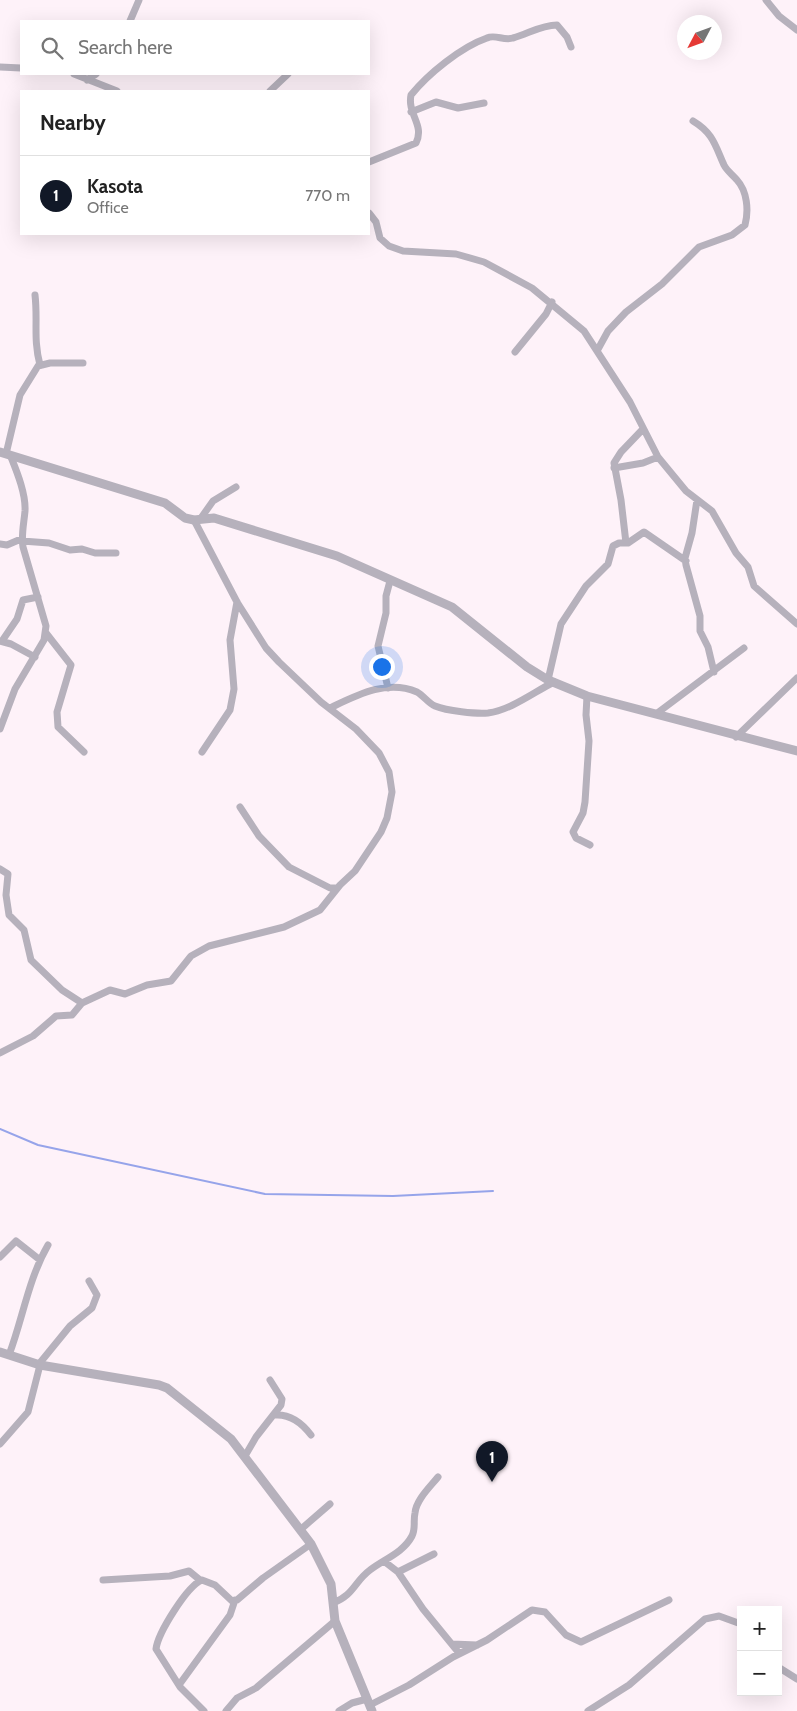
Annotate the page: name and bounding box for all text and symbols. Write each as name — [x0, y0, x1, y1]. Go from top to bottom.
north arrow — [677, 15, 722, 60]
search box — [20, 20, 370, 75]
icon: search — [38, 34, 66, 62]
text: Search here — [78, 36, 172, 59]
text: Nearby — [40, 110, 106, 135]
text: Kasota — [87, 175, 143, 198]
text: 1 — [53, 186, 59, 205]
text: 770 m — [305, 186, 350, 205]
text: Office — [87, 198, 129, 217]
your location — [369, 654, 395, 680]
pin: 1 — [476, 1441, 508, 1482]
map controls — [737, 1606, 782, 1696]
button: + — [737, 1606, 782, 1651]
button: − — [737, 1651, 782, 1696]

